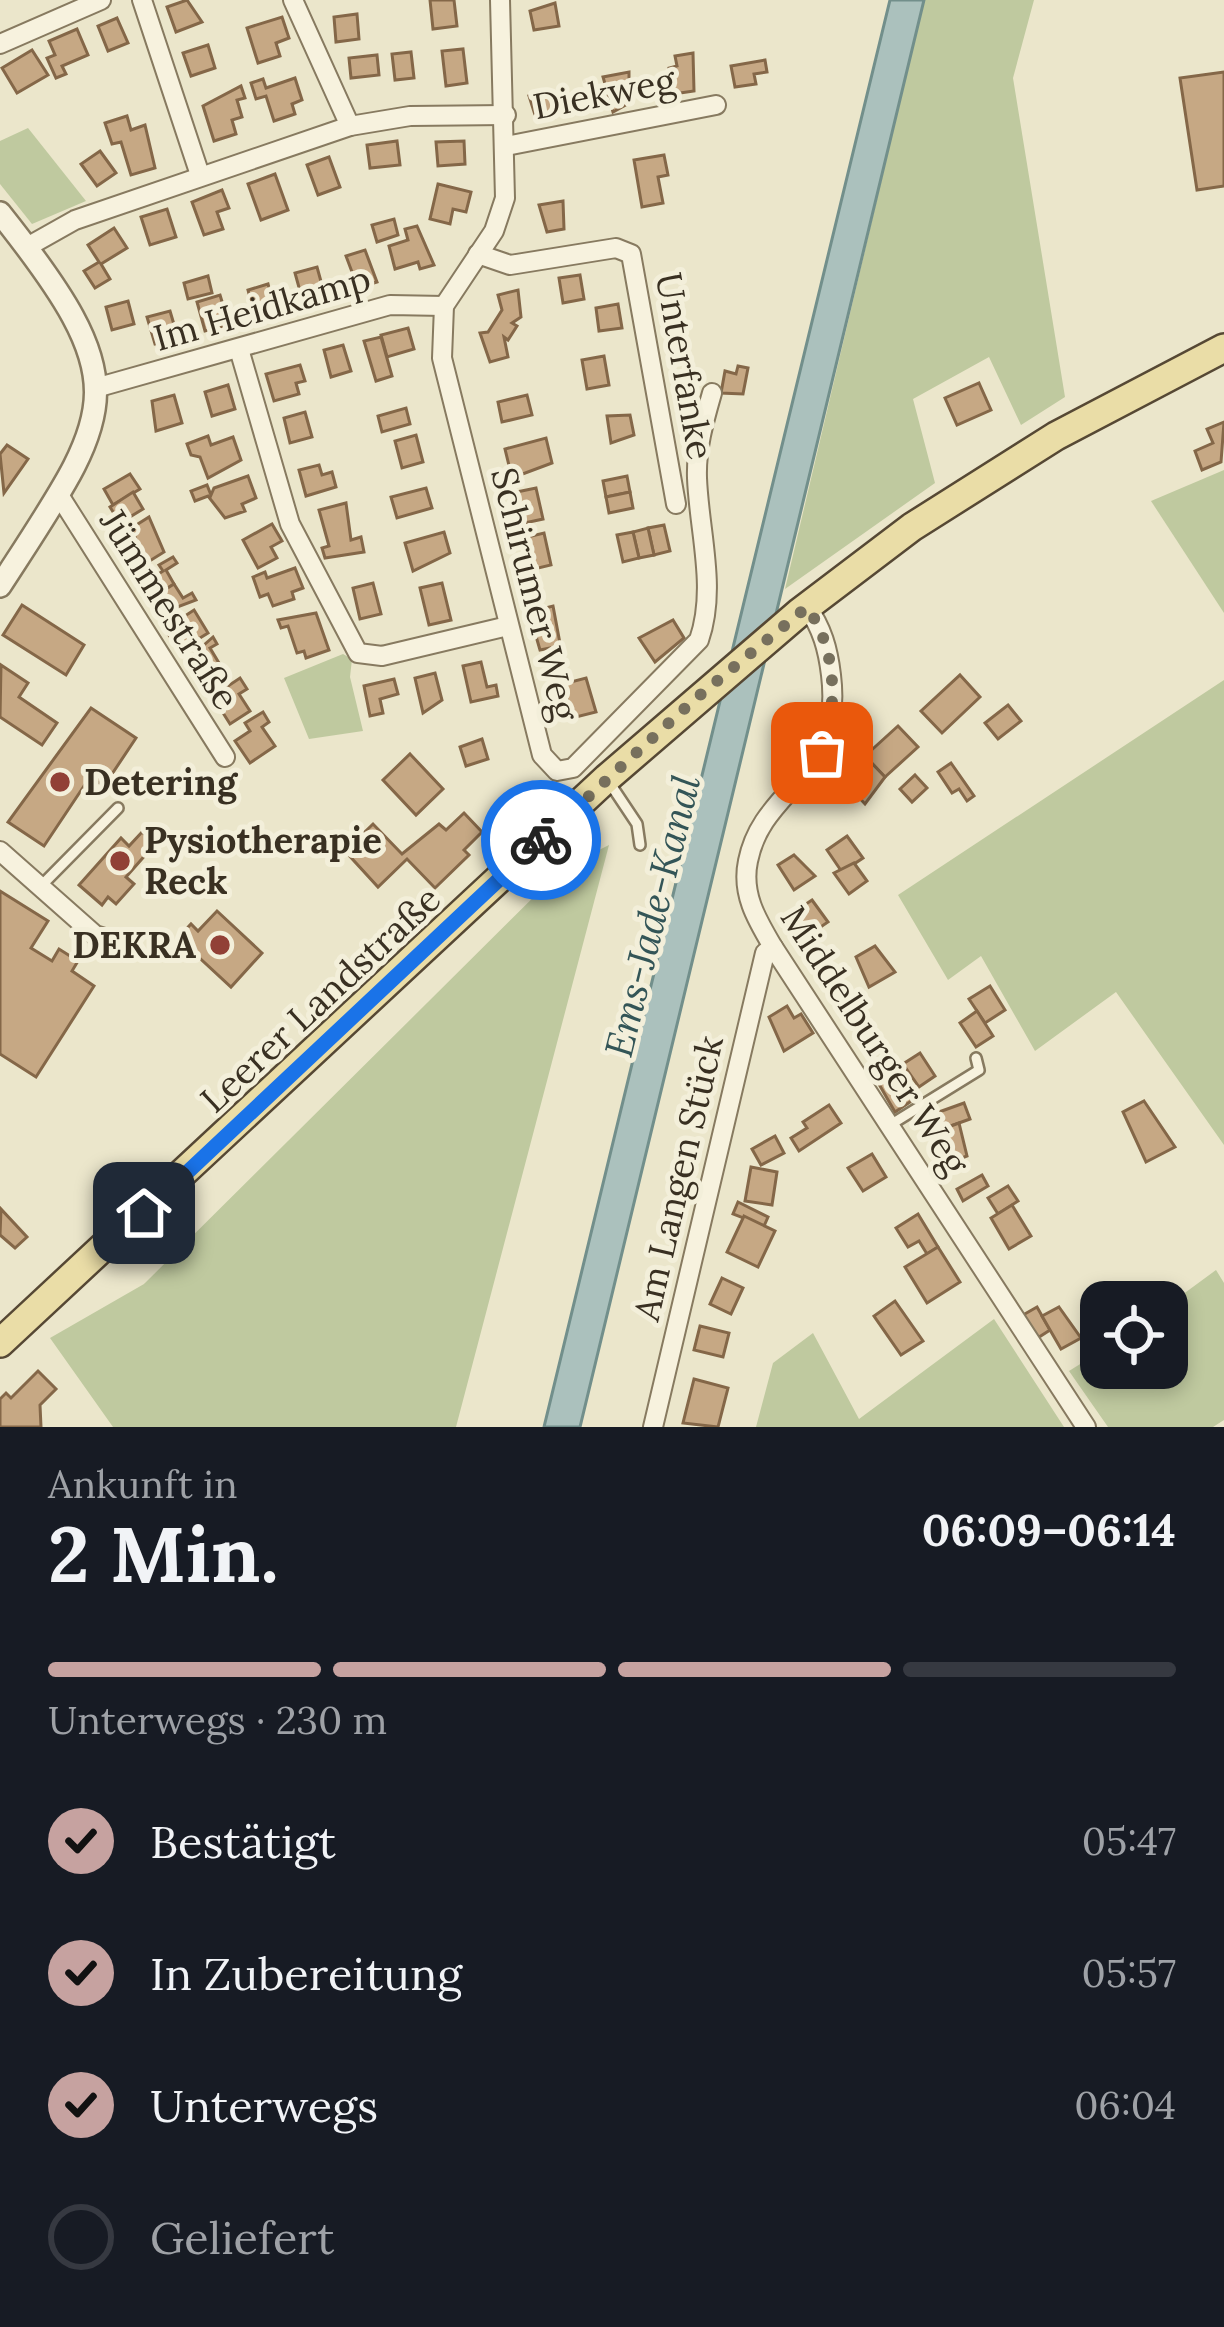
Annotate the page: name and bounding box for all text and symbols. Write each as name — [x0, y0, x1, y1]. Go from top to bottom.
street label: Diekweg — [529, 57, 680, 129]
street label: Im Heidkamp — [148, 255, 376, 361]
street label: Unterfanke — [646, 269, 724, 463]
street label: Schirumer Weg — [481, 463, 589, 726]
street label: Jümmestraße — [90, 500, 250, 718]
pin — [771, 702, 873, 804]
icon: bag — [789, 720, 855, 786]
place label: Detering — [84, 759, 239, 805]
marker: Detering — [47, 769, 73, 795]
water label: Ems-Jade-Kanal — [593, 770, 711, 1062]
courier — [481, 780, 601, 900]
icon: bike — [508, 807, 574, 873]
place label: Pysiotherapie Reck — [144, 817, 382, 904]
marker: Pysiotherapie Reck — [107, 848, 133, 874]
street label: Leerer Landstraße — [190, 876, 450, 1122]
street label: Middelburger Weg — [771, 897, 980, 1184]
place label: DEKRA — [72, 922, 196, 968]
marker: DEKRA — [207, 932, 233, 958]
street label: Am Langen Stück — [623, 1030, 733, 1326]
pin — [93, 1162, 195, 1264]
icon: home — [111, 1180, 177, 1246]
map controls — [1080, 1281, 1188, 1389]
button: locate — [1080, 1281, 1188, 1389]
text: Ankunft in — [48, 1459, 238, 1509]
text: 06:09–06:14 — [922, 1501, 1176, 1558]
text: 2 Min. — [48, 1504, 279, 1603]
text: Unterwegs · 230 m — [48, 1695, 387, 1745]
icon: check — [48, 1808, 114, 1874]
text: Bestätigt — [150, 1813, 336, 1870]
text: 05:47 — [1082, 1816, 1176, 1866]
icon: check — [48, 1940, 114, 2006]
text: In Zubereitung — [150, 1945, 462, 2002]
text: 05:57 — [1082, 1948, 1176, 1998]
icon: check — [48, 2072, 114, 2138]
text: Unterwegs — [150, 2077, 378, 2134]
text: 06:04 — [1074, 2080, 1176, 2130]
text: Geliefert — [150, 2209, 335, 2266]

